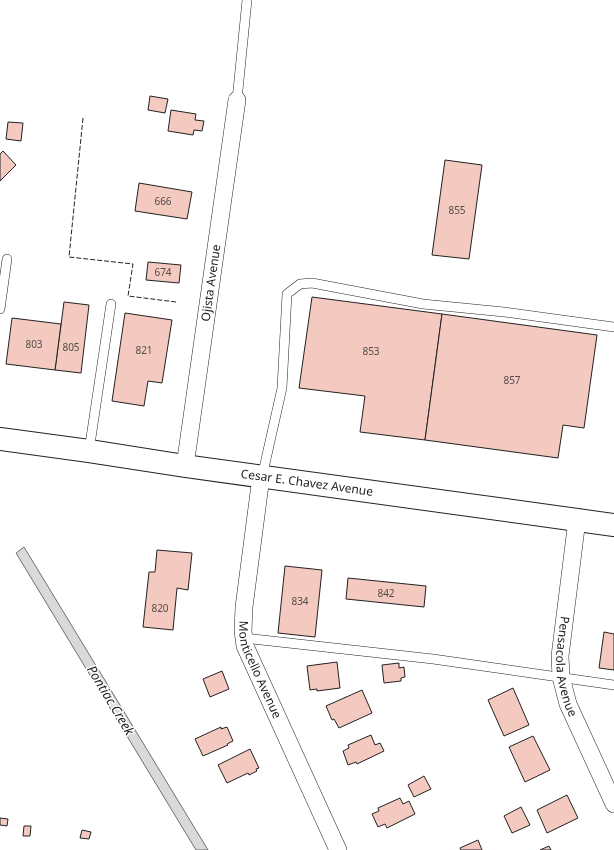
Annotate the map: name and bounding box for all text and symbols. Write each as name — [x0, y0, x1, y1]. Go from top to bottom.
house number: 666 — [154, 194, 172, 208]
house number: 855 — [448, 203, 466, 217]
street label: Ojista Avenue — [197, 243, 224, 322]
house number: 674 — [154, 265, 172, 279]
house number: 803 — [25, 337, 43, 351]
house number: 805 — [62, 340, 80, 354]
house number: 821 — [135, 343, 153, 357]
house number: 853 — [362, 344, 380, 358]
house number: 857 — [503, 373, 521, 387]
street label: Cesar E. Chavez Avenue — [240, 465, 374, 500]
house number: 842 — [377, 586, 395, 600]
house number: 834 — [291, 594, 309, 608]
house number: 820 — [151, 601, 169, 615]
street label: Pensacola Avenue — [552, 615, 582, 719]
street label: Monticello Avenue — [235, 620, 286, 721]
water label: Pontiac Creek — [83, 662, 139, 739]

